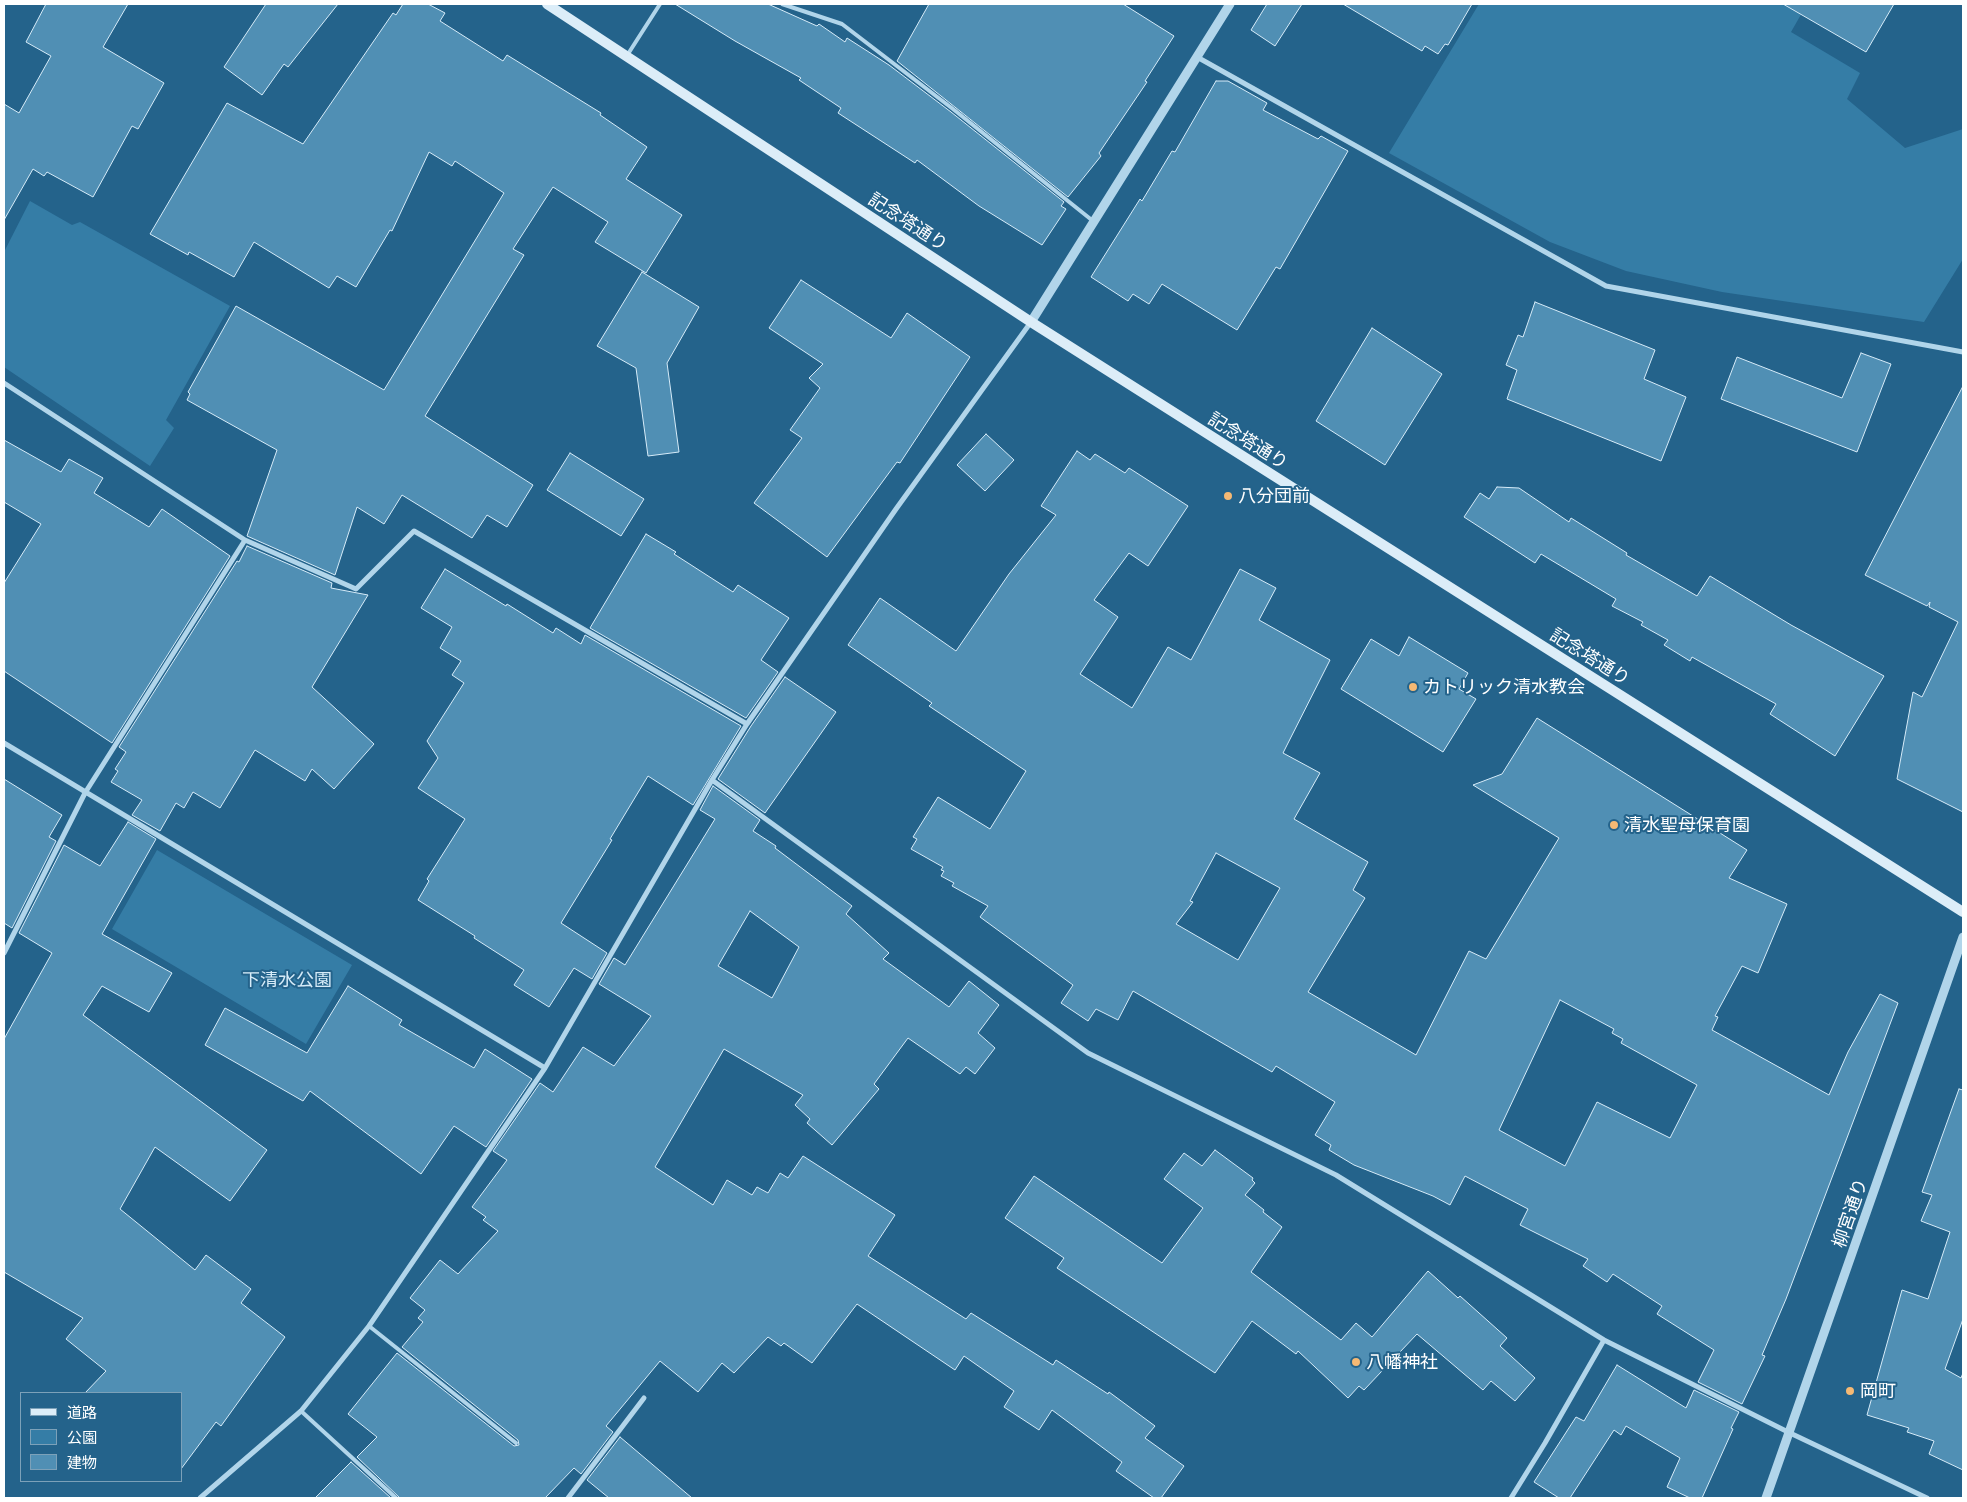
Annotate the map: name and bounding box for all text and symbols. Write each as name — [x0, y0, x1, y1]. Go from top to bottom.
street label: 記念塔通り — [864, 188, 952, 256]
street label: 記念塔通り — [1204, 408, 1292, 474]
place label: 八分団前 — [1238, 485, 1310, 507]
marker: 八分団前 — [1222, 490, 1234, 502]
street label: 記念塔通り — [1546, 624, 1634, 690]
place label: カトリック清水教会 — [1423, 676, 1585, 698]
marker: カトリック清水教会 — [1407, 681, 1419, 693]
place label: 清水聖母保育園 — [1624, 814, 1750, 836]
marker: 清水聖母保育園 — [1608, 819, 1620, 831]
park label: 下清水公園 — [242, 969, 332, 991]
street label: 柳宮通り — [1828, 1175, 1872, 1251]
place label: 八幡神社 — [1366, 1351, 1438, 1373]
marker: 八幡神社 — [1350, 1356, 1362, 1368]
place label: 岡町 — [1860, 1380, 1896, 1402]
marker: 岡町 — [1844, 1385, 1856, 1397]
legend — [20, 1392, 182, 1482]
text: 道路 — [67, 1403, 97, 1421]
text: 公園 — [67, 1428, 97, 1446]
text: 建物 — [67, 1453, 97, 1471]

